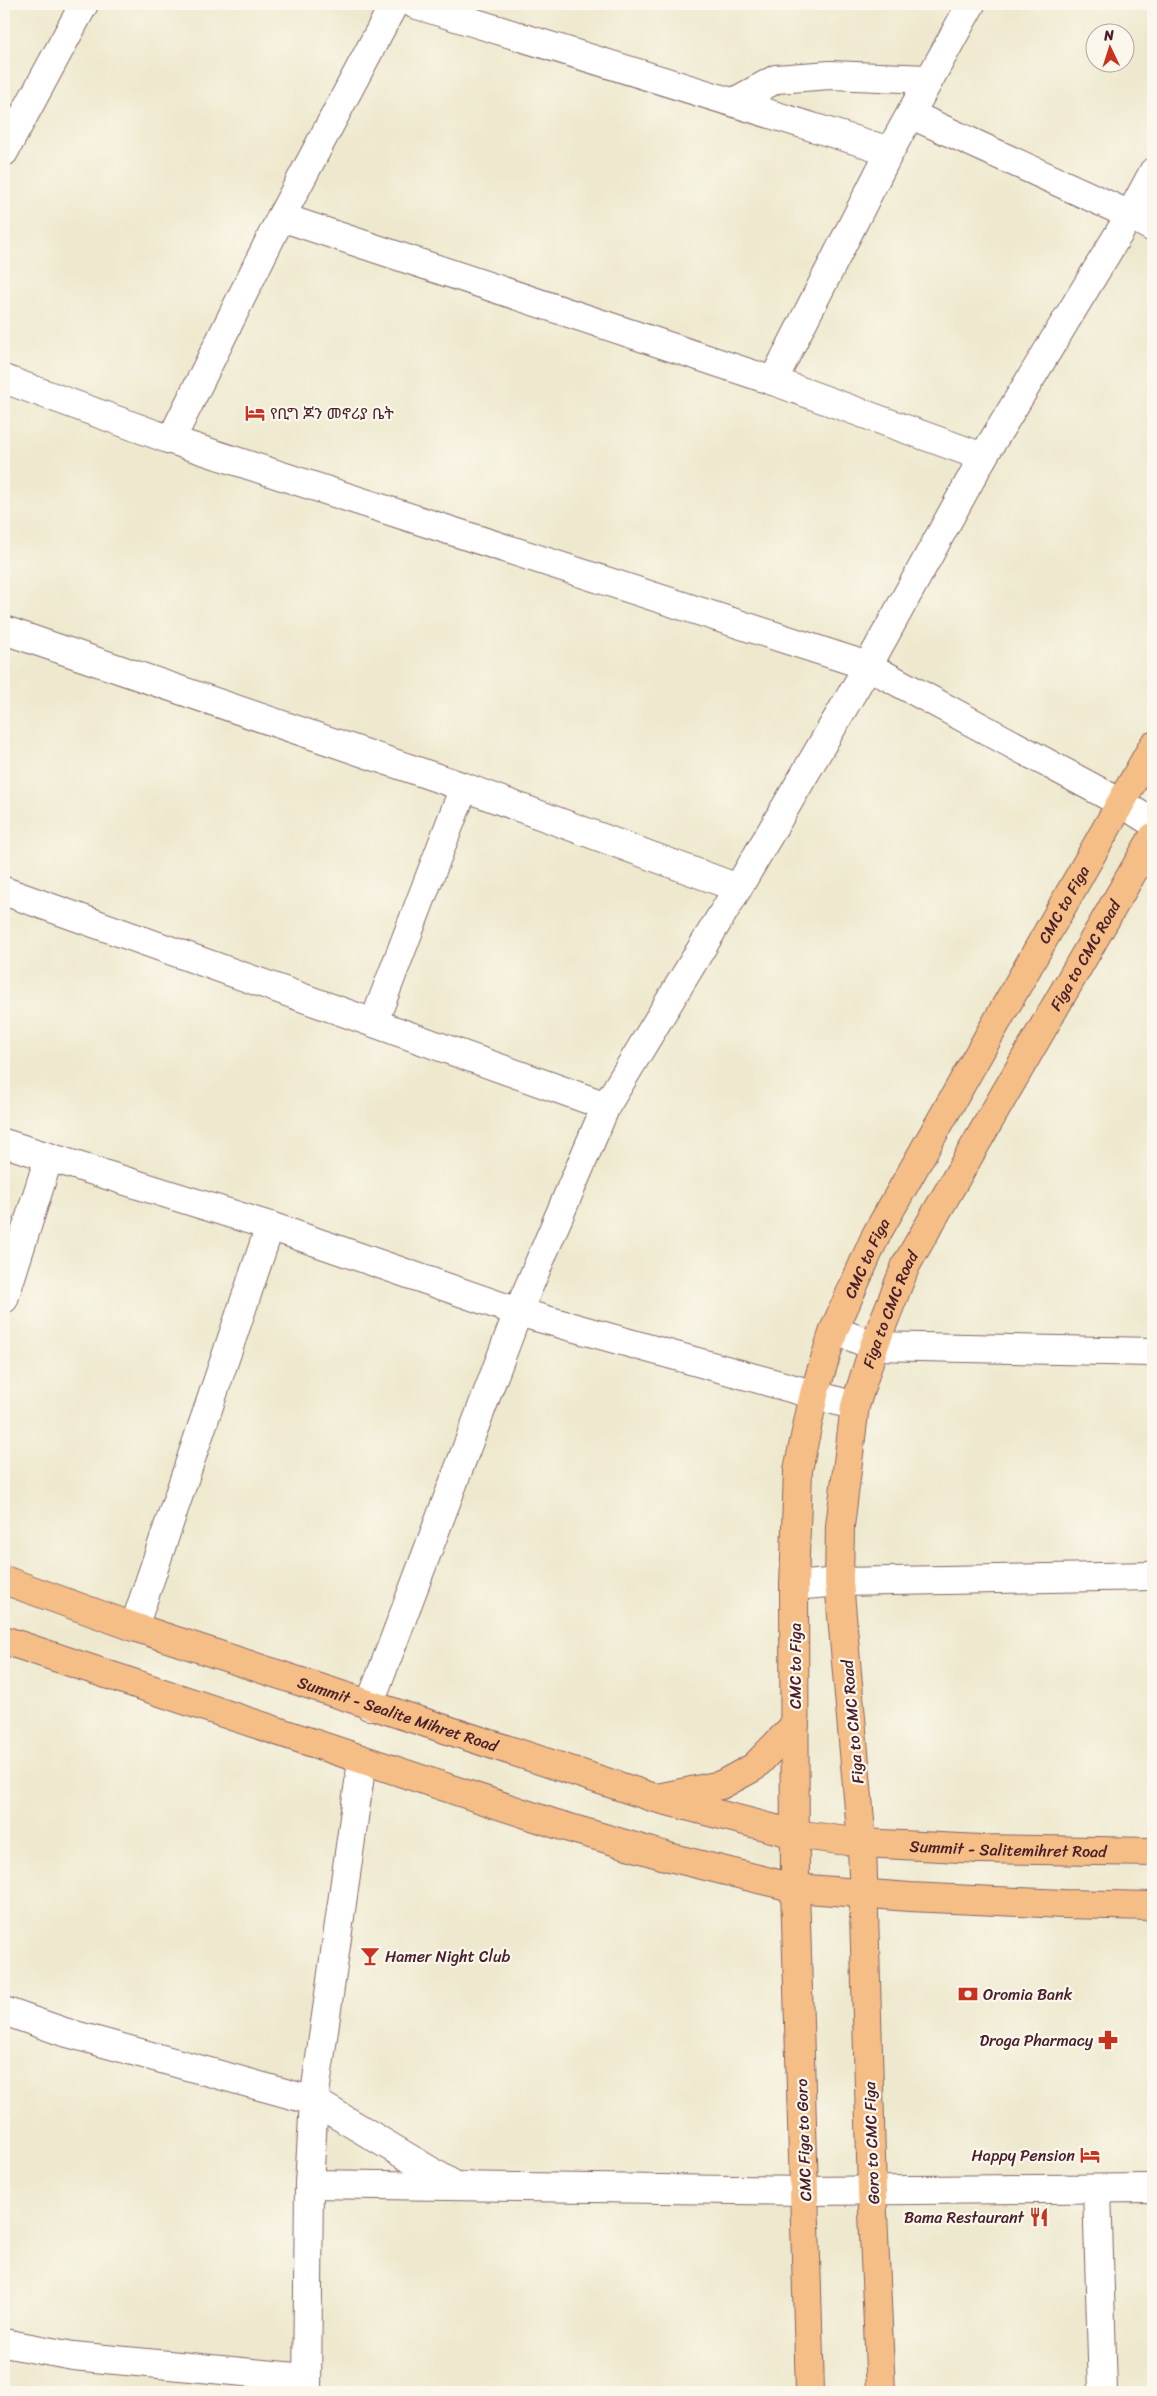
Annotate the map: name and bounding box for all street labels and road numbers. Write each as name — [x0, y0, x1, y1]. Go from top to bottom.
street label: CMC to Figa — [1030, 860, 1098, 949]
street label: Figa to CMC Road — [1042, 893, 1130, 1017]
street label: CMC to Figa — [836, 1212, 898, 1303]
street label: Figa to CMC Road — [854, 1244, 927, 1372]
street label: CMC to Figa — [781, 1623, 810, 1709]
street label: Figa to CMC Road — [833, 1657, 872, 1785]
street label: Summit - Sealite Mihret Road — [294, 1668, 503, 1761]
street label: Summit - Salitemihret Road — [909, 1831, 1108, 1866]
street label: CMC Figa to Goro — [787, 2078, 820, 2202]
street label: Goro to CMC Figa — [855, 2080, 888, 2205]

